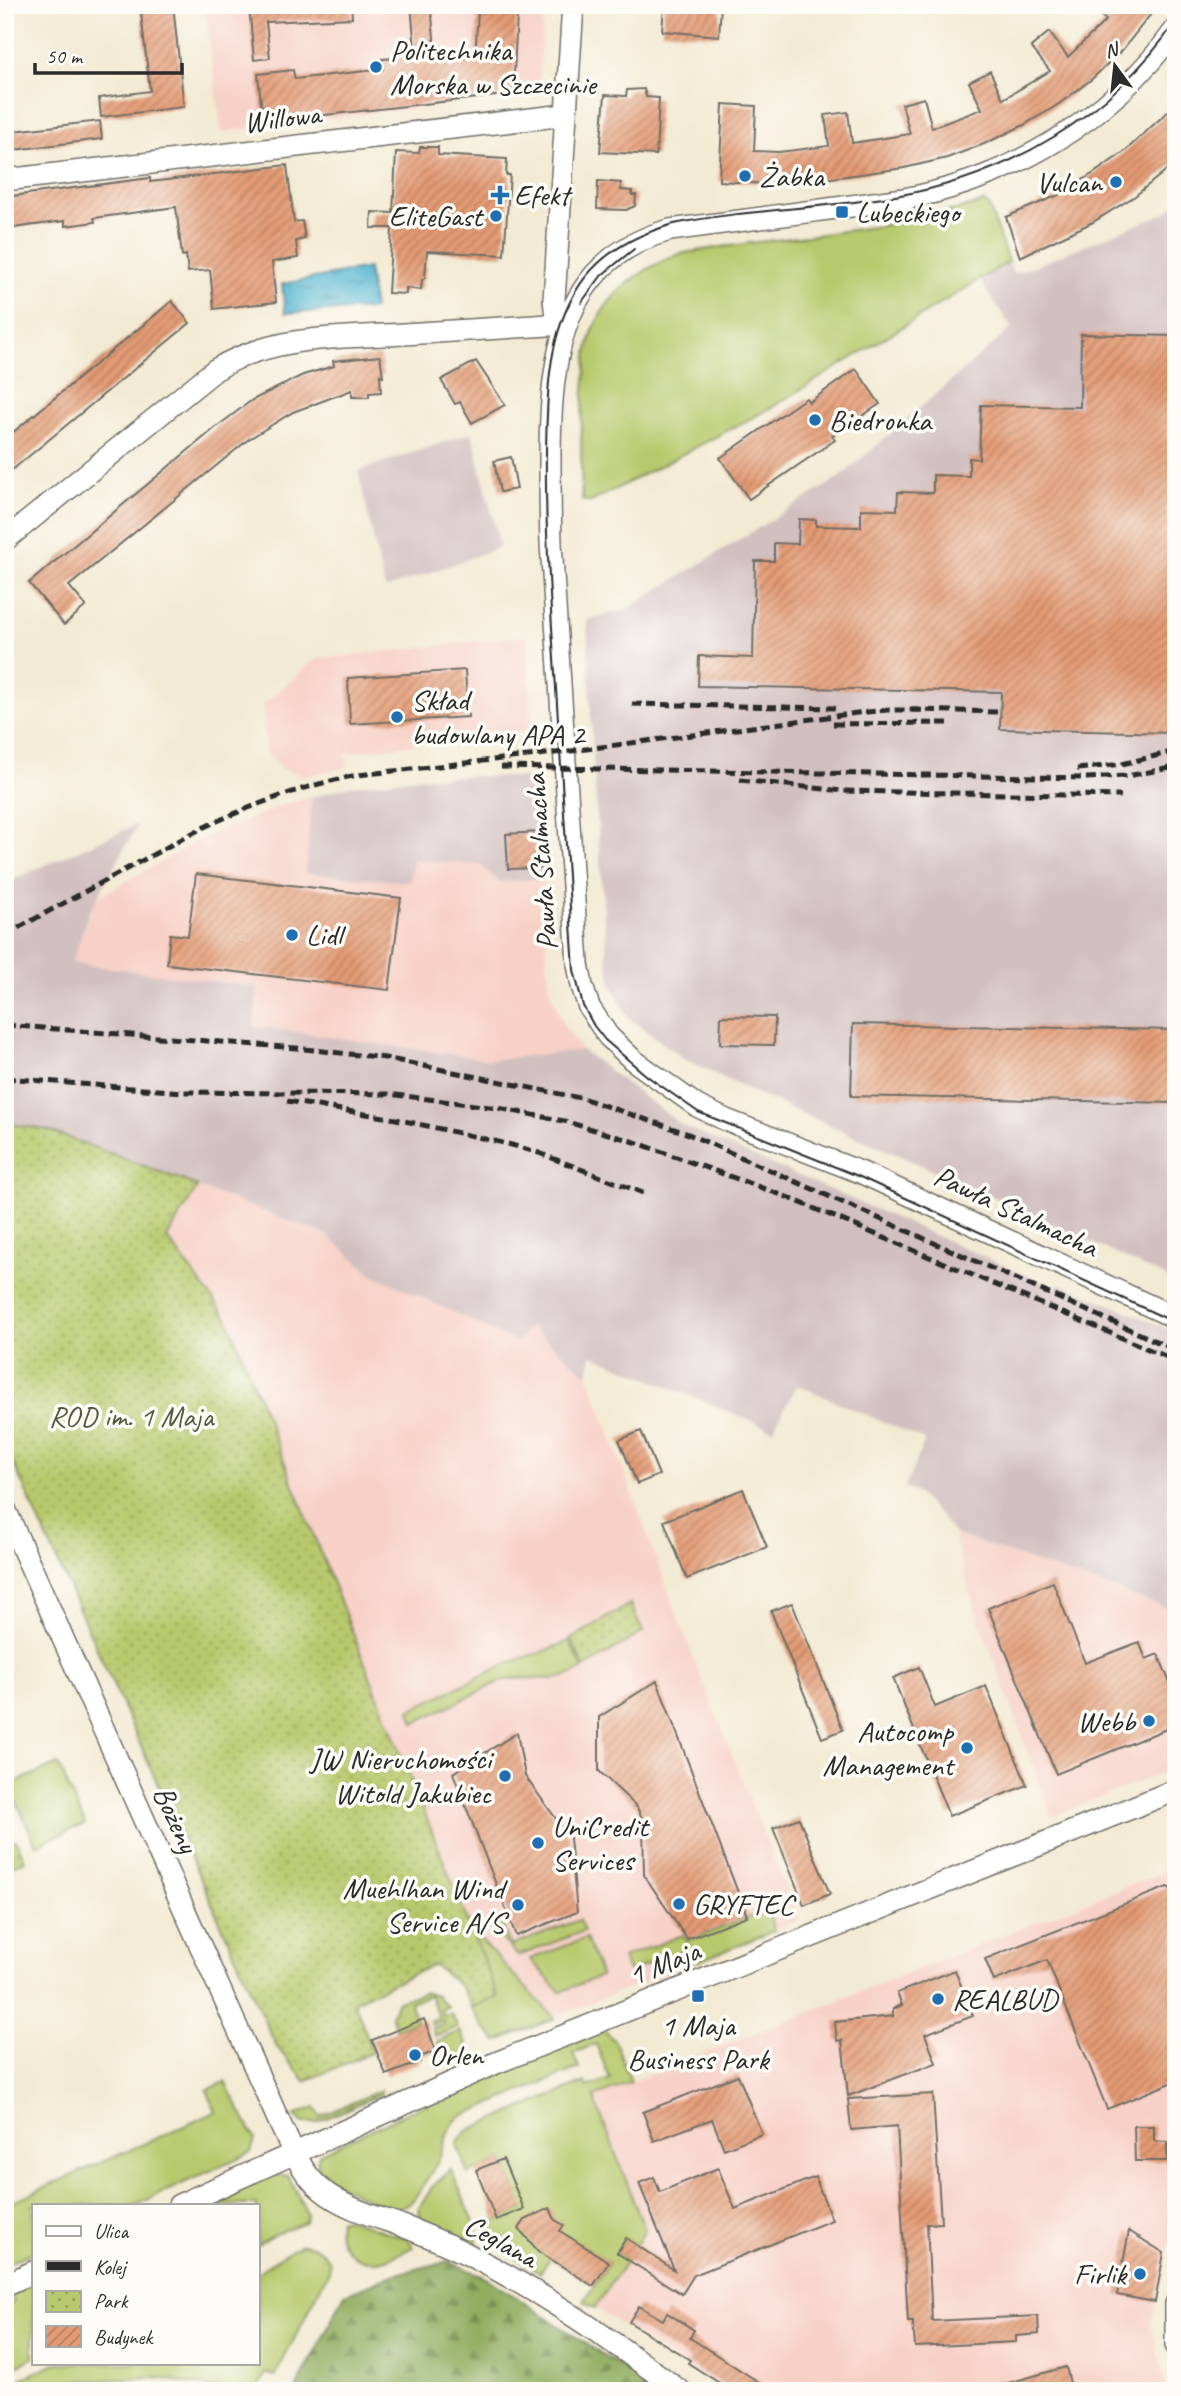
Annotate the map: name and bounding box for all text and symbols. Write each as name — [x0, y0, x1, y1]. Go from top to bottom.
place label: Politechnika Morska w Szczecinie — [390, 31, 598, 103]
scale bar — [35, 32, 182, 76]
north arrow — [1080, 32, 1150, 102]
text: N — [1102, 37, 1123, 64]
text: 50 m — [46, 43, 84, 69]
marker: Politechnika Morska w Szczecinie — [368, 59, 384, 75]
street label: Willowa — [242, 94, 325, 142]
place label: Żabka — [759, 157, 826, 195]
place label: Vulcan — [1036, 163, 1103, 201]
marker: Żabka — [737, 168, 753, 184]
marker: Vulcan — [1108, 174, 1124, 190]
place label: Efekt — [514, 176, 573, 214]
marker: Efekt — [492, 187, 508, 203]
place label: Lubeckiego — [856, 193, 963, 231]
place label: EliteGast — [389, 197, 485, 235]
marker: Lubeckiego — [834, 204, 850, 220]
marker: EliteGast — [488, 208, 504, 224]
place label: Biedronka — [829, 401, 933, 439]
marker: Biedronka — [807, 412, 823, 428]
place label: Skład budowlany APA 2 — [411, 681, 587, 753]
marker: Skład budowlany APA 2 — [389, 709, 405, 725]
street label: Pawła Stalmacha — [516, 771, 566, 952]
place label: Lidl — [306, 916, 346, 954]
marker: Lidl — [284, 927, 300, 943]
street label: Pawła Stalmacha — [928, 1156, 1106, 1266]
park label: ROD im. 1 Maja — [49, 1397, 215, 1435]
place label: Webb — [1077, 1702, 1137, 1740]
place label: Autocomp Management — [822, 1712, 956, 1784]
marker: Webb — [1141, 1713, 1157, 1729]
place label: JW Nieruchomości Witold Jakubiec — [308, 1740, 494, 1812]
marker: Autocomp Management — [959, 1740, 975, 1756]
marker: JW Nieruchomości Witold Jakubiec — [497, 1768, 513, 1784]
street label: Bożeny — [145, 1780, 208, 1860]
place label: UniCredit Services — [552, 1807, 651, 1879]
marker: UniCredit Services — [530, 1835, 546, 1851]
place label: Muehlhan Wind Service A/S — [343, 1869, 509, 1941]
place label: GRYFTEC — [693, 1885, 797, 1923]
marker: GRYFTEC — [671, 1896, 687, 1912]
marker: Muehlhan Wind Service A/S — [510, 1897, 526, 1913]
street label: 1 Maja — [623, 1931, 707, 1994]
place label: REALBUD — [952, 1980, 1060, 2018]
marker: 1 Maja Business Park — [690, 1988, 706, 2004]
marker: REALBUD — [930, 1991, 946, 2007]
place label: 1 Maja Business Park — [627, 2006, 771, 2078]
place label: Orlen — [429, 2036, 484, 2074]
marker: Orlen — [407, 2047, 423, 2063]
legend — [32, 2204, 259, 2364]
street label: Ceglana — [458, 2206, 546, 2278]
text: Ulica — [94, 2218, 130, 2244]
text: Kolej — [94, 2254, 128, 2280]
place label: Firlik — [1074, 2255, 1128, 2293]
marker: Firlik — [1132, 2266, 1148, 2282]
text: Park — [94, 2288, 129, 2314]
text: Budynek — [94, 2324, 154, 2350]

